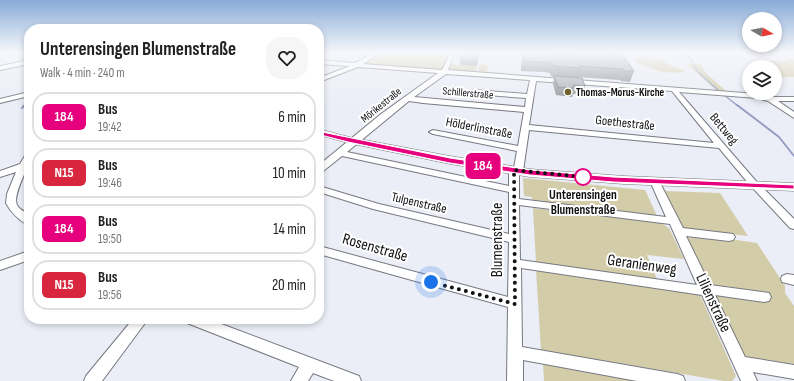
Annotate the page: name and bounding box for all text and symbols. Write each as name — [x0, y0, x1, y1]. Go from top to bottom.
north arrow — [742, 12, 782, 52]
map controls — [742, 12, 782, 100]
button: heart — [266, 37, 308, 79]
text: Unterensingen Blumenstraße — [40, 38, 236, 61]
button: layers — [742, 60, 782, 100]
text: Walk · 4 min · 240 m — [40, 65, 125, 81]
street label: Schillerstraße — [442, 84, 494, 102]
street label: Mörikestraße — [358, 85, 404, 125]
place label: Thomas-Morus-Kirche — [576, 86, 665, 99]
marker: Thomas-Morus-Kirche — [563, 87, 573, 97]
text: Bus — [98, 100, 117, 119]
text: 184 — [55, 108, 73, 125]
text: 6 min — [278, 108, 306, 127]
street label: Bettweg — [706, 110, 742, 148]
street label: Goethestraße — [594, 112, 656, 134]
street label: Hölderlinstraße — [444, 114, 514, 142]
text: 19:42 — [98, 119, 122, 135]
line badge: 184 — [460, 153, 506, 179]
text: Bus — [98, 156, 117, 175]
text: 184 — [474, 157, 492, 174]
text: N15 — [54, 164, 74, 181]
text: 10 min — [273, 164, 306, 183]
marker: Unterensingen Blumenstraße — [574, 168, 592, 186]
text: 19:46 — [98, 175, 122, 191]
place label: Unterensingen Blumenstraße — [549, 187, 617, 218]
street label: Tulpenstraße — [390, 189, 448, 217]
street label: Blumenstraße — [488, 203, 507, 277]
text: Bus — [98, 212, 117, 231]
text: 184 — [55, 220, 73, 237]
text: 14 min — [273, 220, 306, 239]
street label: Rosenstraße — [340, 230, 410, 266]
text: 19:50 — [98, 231, 122, 247]
street label: Geranienweg — [606, 251, 678, 279]
text: Bus — [98, 268, 117, 287]
street label: Lilienstraße — [691, 271, 735, 335]
your location — [421, 272, 441, 292]
text: N15 — [54, 276, 74, 293]
text: 20 min — [272, 276, 306, 295]
text: 19:56 — [98, 287, 122, 303]

